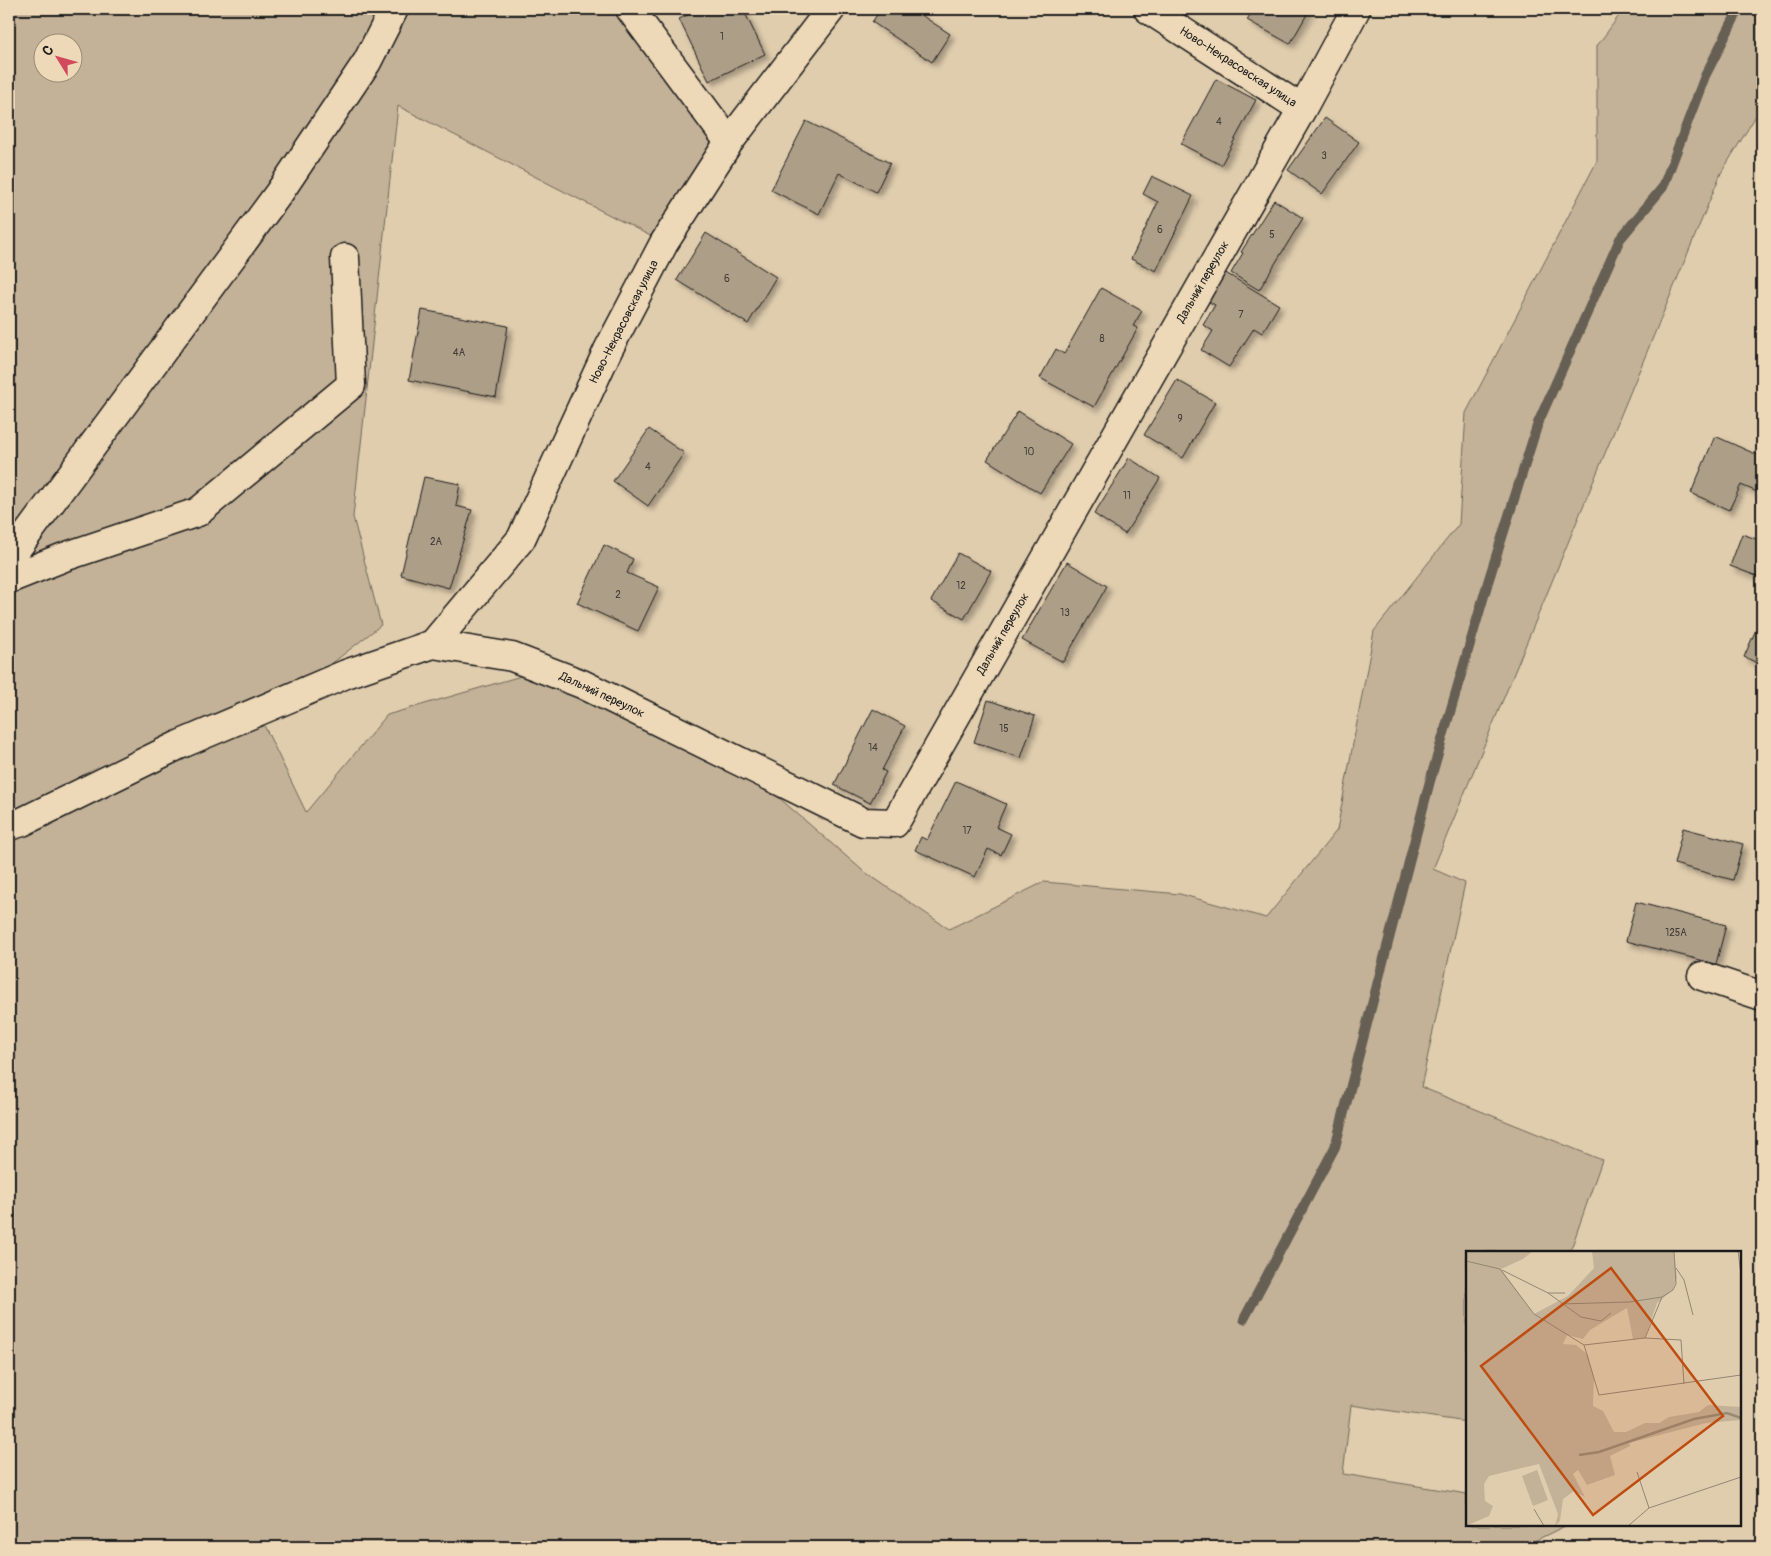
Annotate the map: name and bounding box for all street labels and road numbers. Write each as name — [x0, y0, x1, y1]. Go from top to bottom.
street label: Ново-Некрасовская улица — [1177, 23, 1300, 111]
street label: Дальний переулок — [1173, 238, 1232, 326]
street label: Ново-Некрасовская улица — [586, 257, 662, 386]
street label: Дальний переулок — [973, 590, 1032, 678]
street label: Дальний переулок — [556, 668, 647, 721]

